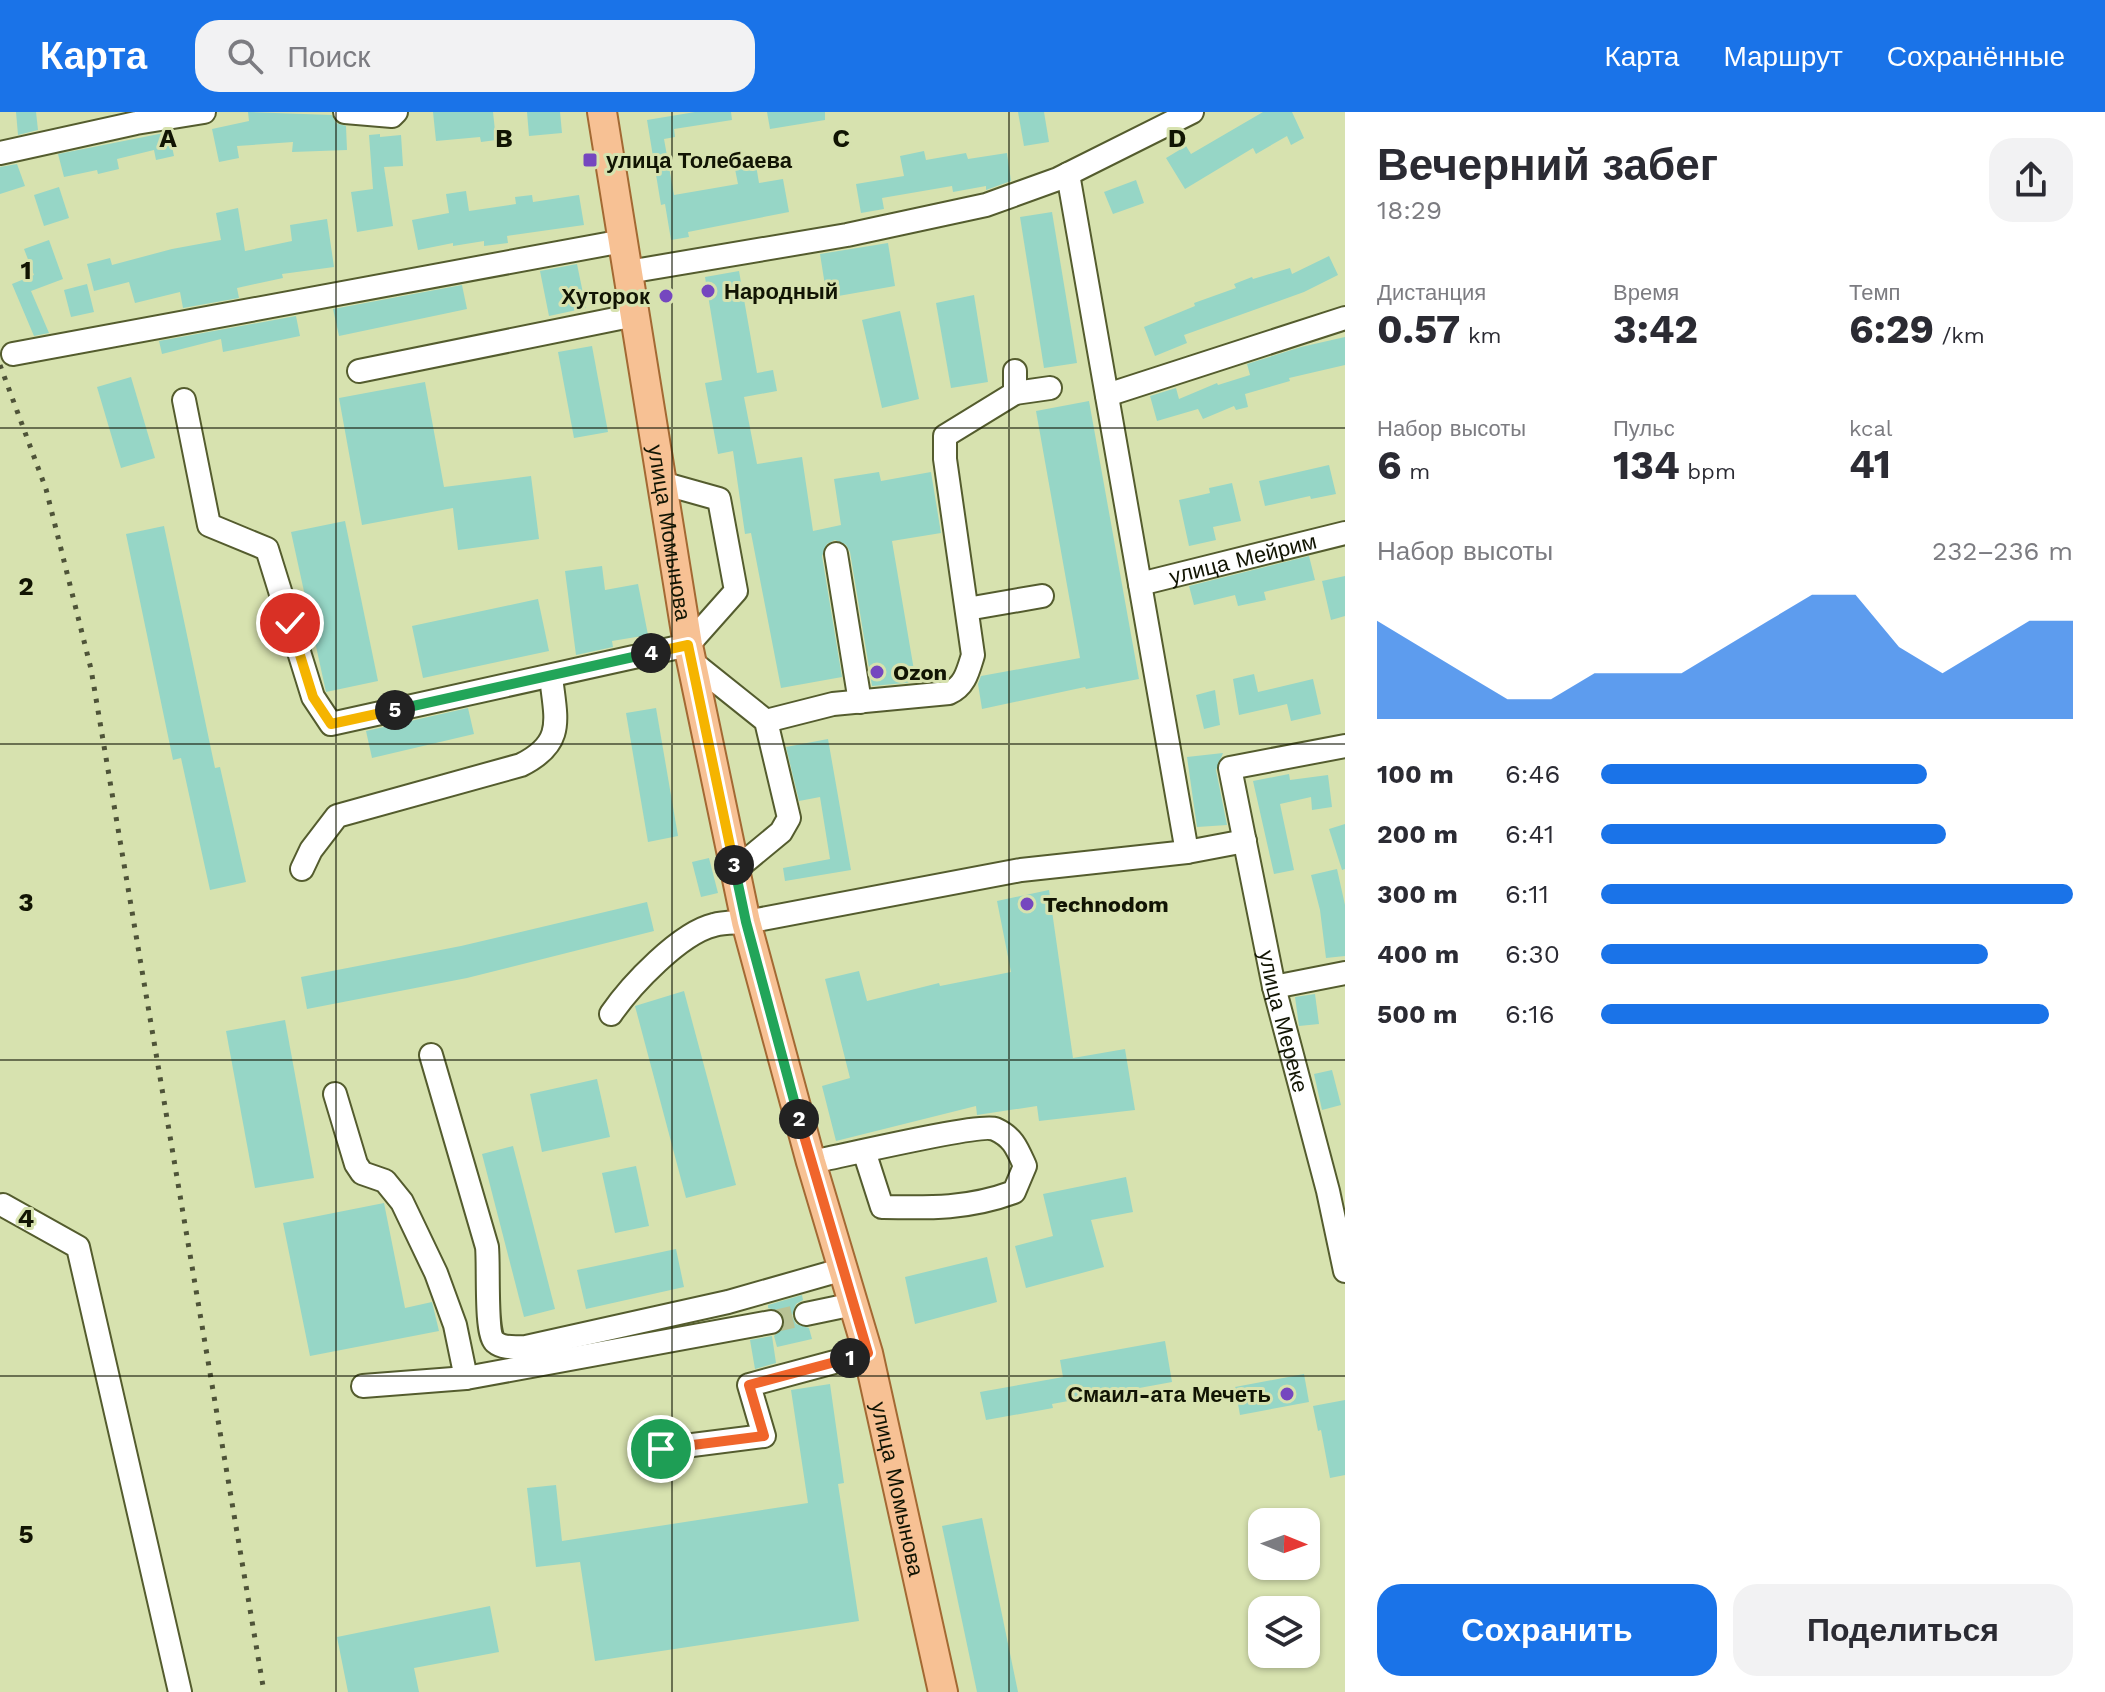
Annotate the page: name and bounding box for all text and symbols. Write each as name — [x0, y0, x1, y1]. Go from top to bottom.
search box — [195, 20, 755, 92]
text: Карта — [40, 34, 147, 78]
icon: search — [223, 34, 267, 78]
text: Поиск — [287, 39, 370, 74]
text: Карта — [1604, 40, 1679, 73]
text: Маршрут — [1723, 40, 1843, 73]
text: Сохранённые — [1887, 40, 2065, 73]
text: A — [159, 123, 177, 153]
text: B — [495, 123, 513, 153]
text: C — [832, 123, 850, 153]
text: D — [1168, 123, 1186, 153]
button: share — [1989, 138, 2073, 222]
text: Вечерний забег — [1377, 139, 1718, 191]
place label: улица Толебаева — [606, 148, 793, 173]
marker: улица Толебаева — [581, 151, 599, 169]
text: 18:29 — [1377, 195, 1442, 225]
text: 1 — [20, 255, 32, 285]
place label: Народный — [724, 279, 838, 304]
text: Дистанция — [1377, 280, 1486, 305]
text: Время — [1613, 280, 1679, 305]
text: Темп — [1849, 280, 1900, 305]
marker: Народный — [699, 282, 717, 300]
place label: Хуторок — [561, 284, 651, 309]
marker: Хуторок — [657, 287, 675, 305]
text: 0.57 — [1377, 306, 1460, 353]
text: 3:42 — [1613, 306, 1698, 353]
text: 6:29 — [1849, 306, 1934, 353]
text: km — [1460, 323, 1501, 348]
text: /km — [1934, 323, 1985, 348]
text: Набор высоты — [1377, 416, 1526, 441]
text: Пульс — [1613, 416, 1675, 441]
text: kcal — [1849, 416, 1893, 441]
text: 41 — [1849, 441, 1891, 488]
text: 6 — [1377, 442, 1402, 489]
text: 134 — [1613, 442, 1680, 489]
street label: улица Момынова — [643, 443, 696, 623]
text: m — [1402, 459, 1430, 484]
text: bpm — [1680, 459, 1736, 484]
street label: улица Мейрим — [1167, 529, 1319, 589]
text: Набор высоты — [1377, 536, 1553, 566]
text: 232–236 m — [1932, 536, 2073, 566]
text: 2 — [18, 571, 34, 601]
pin — [256, 589, 324, 657]
icon: check — [268, 601, 312, 645]
pin: 4 — [631, 633, 671, 673]
text: 4 — [644, 640, 658, 665]
place label: Ozon — [893, 660, 947, 685]
marker: Ozon — [868, 663, 886, 681]
pin: 5 — [375, 690, 415, 730]
text: 5 — [389, 697, 401, 722]
text: 100 m — [1377, 759, 1454, 789]
text: 6:46 — [1505, 759, 1560, 789]
text: 200 m — [1377, 819, 1458, 849]
text: 6:41 — [1505, 819, 1554, 849]
pin: 3 — [714, 845, 754, 885]
text: 3 — [727, 852, 741, 877]
text: 300 m — [1377, 879, 1458, 909]
text: 6:11 — [1505, 879, 1549, 909]
text: 3 — [18, 887, 34, 917]
place label: Technodom — [1043, 892, 1169, 917]
marker: Technodom — [1018, 895, 1036, 913]
text: 400 m — [1377, 939, 1459, 969]
text: 6:30 — [1505, 939, 1560, 969]
street label: улица Мереке — [1254, 948, 1313, 1095]
text: 500 m — [1377, 999, 1458, 1029]
text: 6:16 — [1505, 999, 1554, 1029]
pin: 2 — [779, 1099, 819, 1139]
text: 2 — [792, 1106, 806, 1131]
text: 4 — [18, 1203, 35, 1233]
pin: 1 — [830, 1338, 870, 1378]
text: 1 — [845, 1345, 855, 1370]
place label: Смаил-ата Мечеть — [1067, 1382, 1271, 1407]
marker: Смаил-ата Мечеть — [1278, 1385, 1296, 1403]
street label: улица Момынова — [866, 1399, 929, 1579]
pin — [627, 1415, 695, 1483]
icon: arrive — [639, 1427, 683, 1471]
north arrow — [1248, 1508, 1320, 1580]
map controls — [1248, 1508, 1320, 1668]
text: 5 — [18, 1519, 34, 1549]
button: Сохранить — [1377, 1584, 1717, 1676]
button: Поделиться — [1733, 1584, 2073, 1676]
button: layers — [1248, 1596, 1320, 1668]

